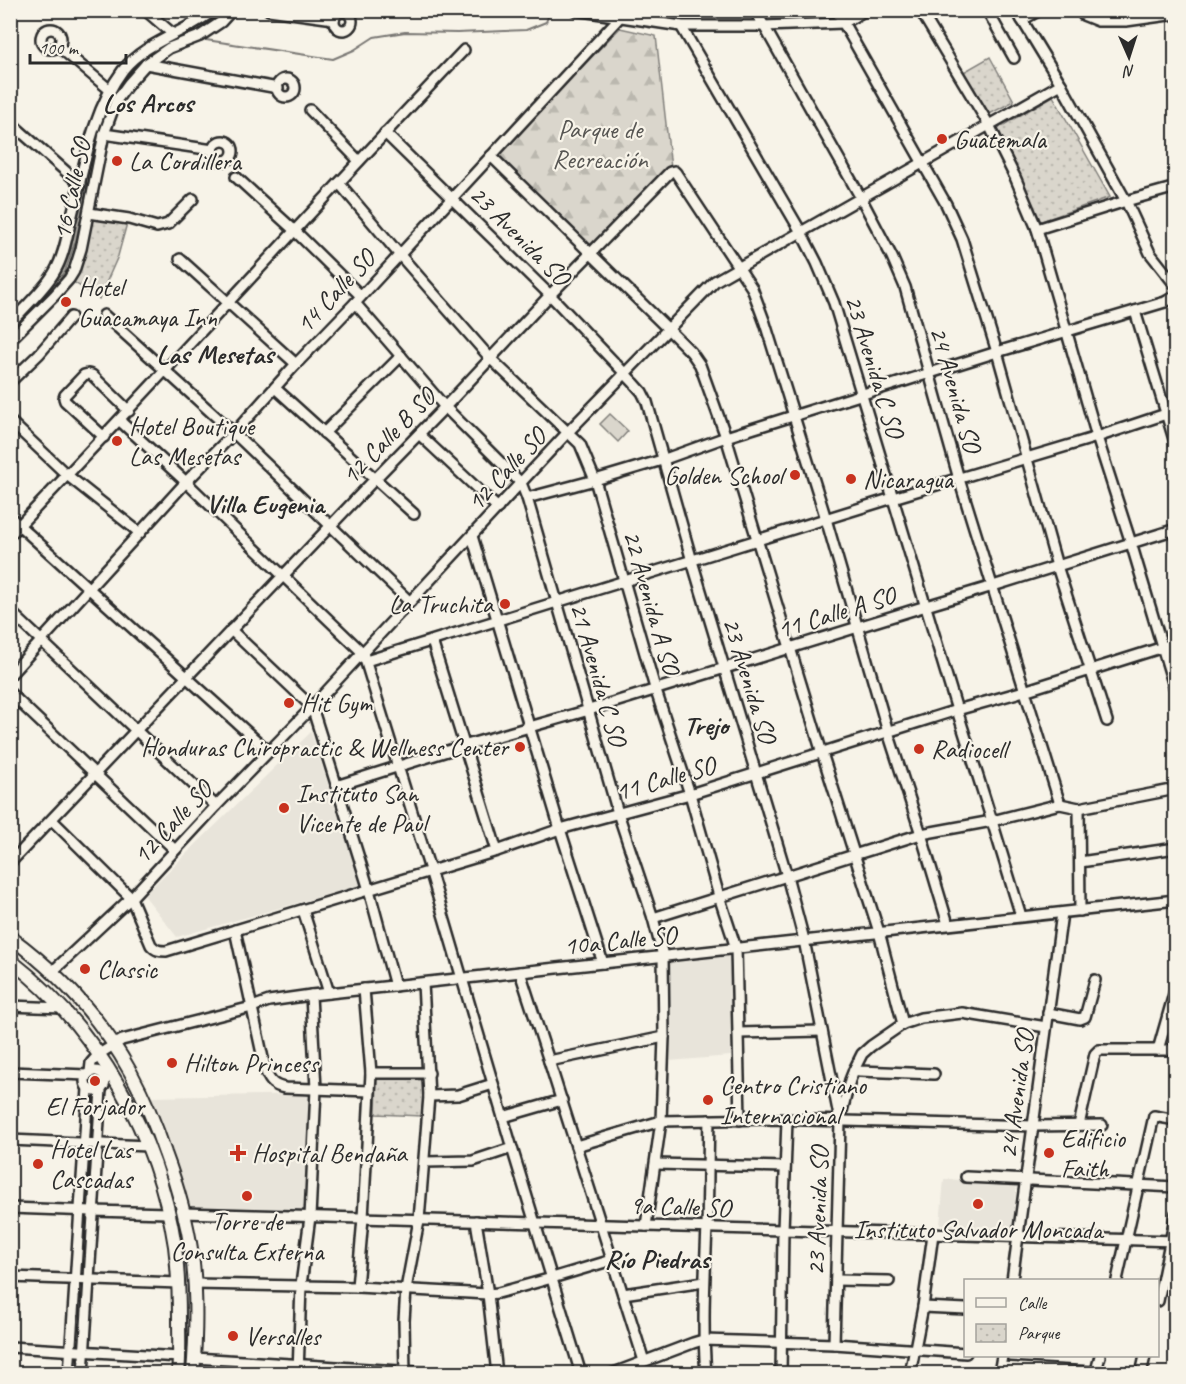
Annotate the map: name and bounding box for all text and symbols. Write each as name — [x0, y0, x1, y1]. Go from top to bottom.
scale bar — [30, 27, 126, 65]
north arrow — [1099, 27, 1159, 87]
text: 100 m — [39, 37, 80, 59]
text: N — [1121, 61, 1135, 81]
district label: Los Arcos — [103, 86, 196, 120]
park label: Parque de Recreación — [552, 113, 649, 176]
place label: Guatemala — [954, 123, 1047, 156]
marker: Guatemala — [935, 132, 949, 146]
street label: 16 Calle SO — [45, 133, 99, 242]
place label: La Cordillera — [129, 145, 242, 178]
marker: La Cordillera — [110, 154, 124, 168]
street label: 23 Avenida SO — [462, 178, 579, 295]
street label: 14 Calle SO — [288, 240, 384, 340]
place label: Hotel Guacamaya Inn — [78, 271, 217, 334]
street label: 23 Avenida C SO — [837, 291, 913, 444]
marker: Hotel Guacamaya Inn — [59, 295, 73, 309]
street label: 24 Avenida SO — [922, 322, 990, 459]
district label: Las Mesetas — [156, 337, 276, 371]
street label: 12 Calle B SO — [334, 379, 445, 492]
place label: Hotel Boutique Las Mesetas — [129, 410, 257, 473]
street label: 12 Calle SO — [459, 418, 555, 518]
marker: Hotel Boutique Las Mesetas — [110, 434, 124, 448]
place label: Golden School — [664, 459, 788, 492]
place label: Nicaragua — [863, 463, 954, 496]
marker: Golden School — [788, 468, 802, 482]
marker: Nicaragua — [844, 472, 858, 486]
district label: Villa Eugenia — [206, 487, 327, 521]
street label: 22 Avenida A SO — [615, 526, 689, 681]
street label: 11 Calle A SO — [773, 578, 902, 646]
place label: La Truchita — [389, 588, 495, 621]
marker: La Truchita — [498, 597, 512, 611]
street label: 21 Avenida C SO — [562, 599, 636, 752]
street label: 23 Avenida SO — [715, 614, 785, 750]
place label: Hit Gym — [301, 687, 373, 720]
marker: Hit Gym — [282, 696, 296, 710]
district label: Trejo — [684, 708, 730, 742]
place label: Honduras Chiropractic & Wellness Center — [141, 731, 510, 764]
place label: Radiocell — [931, 733, 1011, 766]
marker: Honduras Chiropractic & Wellness Center — [513, 740, 527, 754]
marker: Radiocell — [912, 742, 926, 756]
street label: 11 Calle SO — [611, 748, 722, 808]
street label: 12 Calle SO — [125, 771, 221, 871]
place label: Instituto San Vicente de Paul — [296, 777, 431, 840]
marker: Instituto San Vicente de Paul — [277, 801, 291, 815]
street label: 10a Calle SO — [562, 918, 681, 963]
place label: Classic — [97, 953, 159, 986]
marker: Classic — [78, 962, 92, 976]
street label: 24 Avenida SO — [991, 1025, 1042, 1160]
place label: Hilton Princess — [184, 1047, 320, 1080]
marker: Hilton Princess — [165, 1056, 179, 1070]
place label: Centro Cristiano Internacional — [720, 1069, 868, 1132]
marker: El Forjador — [88, 1074, 102, 1088]
place label: El Forjador — [46, 1090, 146, 1123]
marker: Centro Cristiano Internacional — [701, 1093, 715, 1107]
place label: Edificio Faith — [1061, 1122, 1127, 1185]
place label: Hotel Las Cascadas — [50, 1133, 134, 1196]
place label: Hospital Bendaña — [252, 1137, 408, 1170]
street label: 23 Avenida SO — [799, 1143, 836, 1276]
marker: Hospital Bendaña — [229, 1144, 247, 1162]
marker: Edificio Faith — [1042, 1146, 1056, 1160]
marker: Hotel Las Cascadas — [31, 1157, 45, 1171]
street label: 9a Calle SO — [629, 1188, 734, 1225]
marker: Torre de Consulta Externa — [240, 1189, 254, 1203]
marker: Instituto Salvador Moncada — [971, 1197, 985, 1211]
place label: Torre de Consulta Externa — [171, 1205, 325, 1268]
place label: Instituto Salvador Moncada — [854, 1213, 1105, 1246]
district label: Río Piedras — [604, 1242, 712, 1276]
legend — [964, 1279, 1159, 1357]
text: Calle — [1018, 1292, 1047, 1314]
place label: Versalles — [245, 1320, 322, 1353]
text: Parque — [1018, 1322, 1060, 1344]
marker: Versalles — [226, 1329, 240, 1343]

